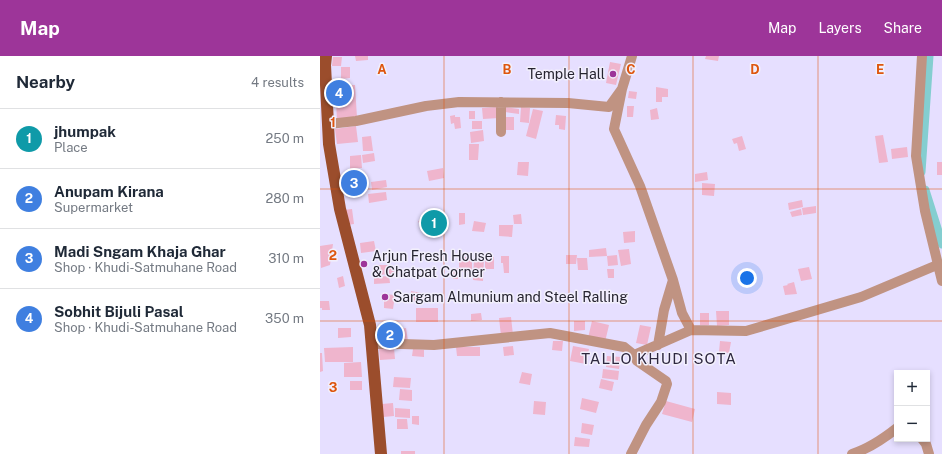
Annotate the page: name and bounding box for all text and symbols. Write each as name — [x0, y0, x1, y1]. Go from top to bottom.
text: Map — [20, 17, 60, 39]
text: Map — [768, 20, 796, 36]
text: Layers — [818, 20, 862, 36]
text: Share — [884, 20, 922, 36]
text: A — [377, 62, 387, 77]
text: B — [503, 62, 512, 77]
text: C — [626, 62, 636, 77]
text: D — [750, 62, 760, 77]
text: E — [876, 62, 884, 77]
place label: Temple Hall — [527, 66, 605, 82]
marker: Temple Hall — [608, 69, 618, 79]
text: Nearby — [16, 72, 75, 92]
text: 4 results — [251, 75, 304, 90]
pin: 4 — [326, 78, 352, 108]
text: 1 — [330, 115, 336, 130]
text: jhumpak — [54, 123, 116, 140]
text: 1 — [26, 131, 32, 146]
text: 250 m — [266, 131, 304, 146]
text: Place — [54, 140, 88, 155]
pin: 3 — [341, 168, 367, 198]
text: Anupam Kirana — [54, 183, 164, 200]
text: 2 — [25, 191, 33, 206]
text: 280 m — [266, 191, 304, 206]
text: Supermarket — [54, 200, 133, 215]
pin: 1 — [421, 208, 447, 238]
text: Madi Sngam Khaja Ghar — [54, 243, 226, 260]
text: 2 — [329, 248, 337, 263]
place label: Arjun Fresh House & Chatpat Corner — [372, 248, 493, 280]
text: 3 — [25, 251, 33, 266]
text: 310 m — [268, 251, 304, 266]
marker: Arjun Fresh House & Chatpat Corner — [359, 259, 369, 269]
text: Shop · Khudi-Satmuhane Road — [54, 260, 237, 275]
your location — [737, 268, 757, 288]
place label: Sargam Almunium and Steel Ralling — [393, 289, 628, 305]
marker: Sargam Almunium and Steel Ralling — [380, 292, 390, 302]
text: Sobhit Bijuli Pasal — [54, 303, 184, 320]
text: 4 — [25, 311, 33, 326]
text: 350 m — [265, 311, 304, 326]
text: Shop · Khudi-Satmuhane Road — [54, 320, 237, 335]
pin: 2 — [377, 320, 403, 350]
district label: TALLO KHUDI SOTA — [581, 350, 737, 367]
map controls — [894, 370, 930, 442]
button: + — [894, 370, 930, 406]
text: 3 — [329, 380, 338, 395]
button: − — [894, 406, 930, 442]

